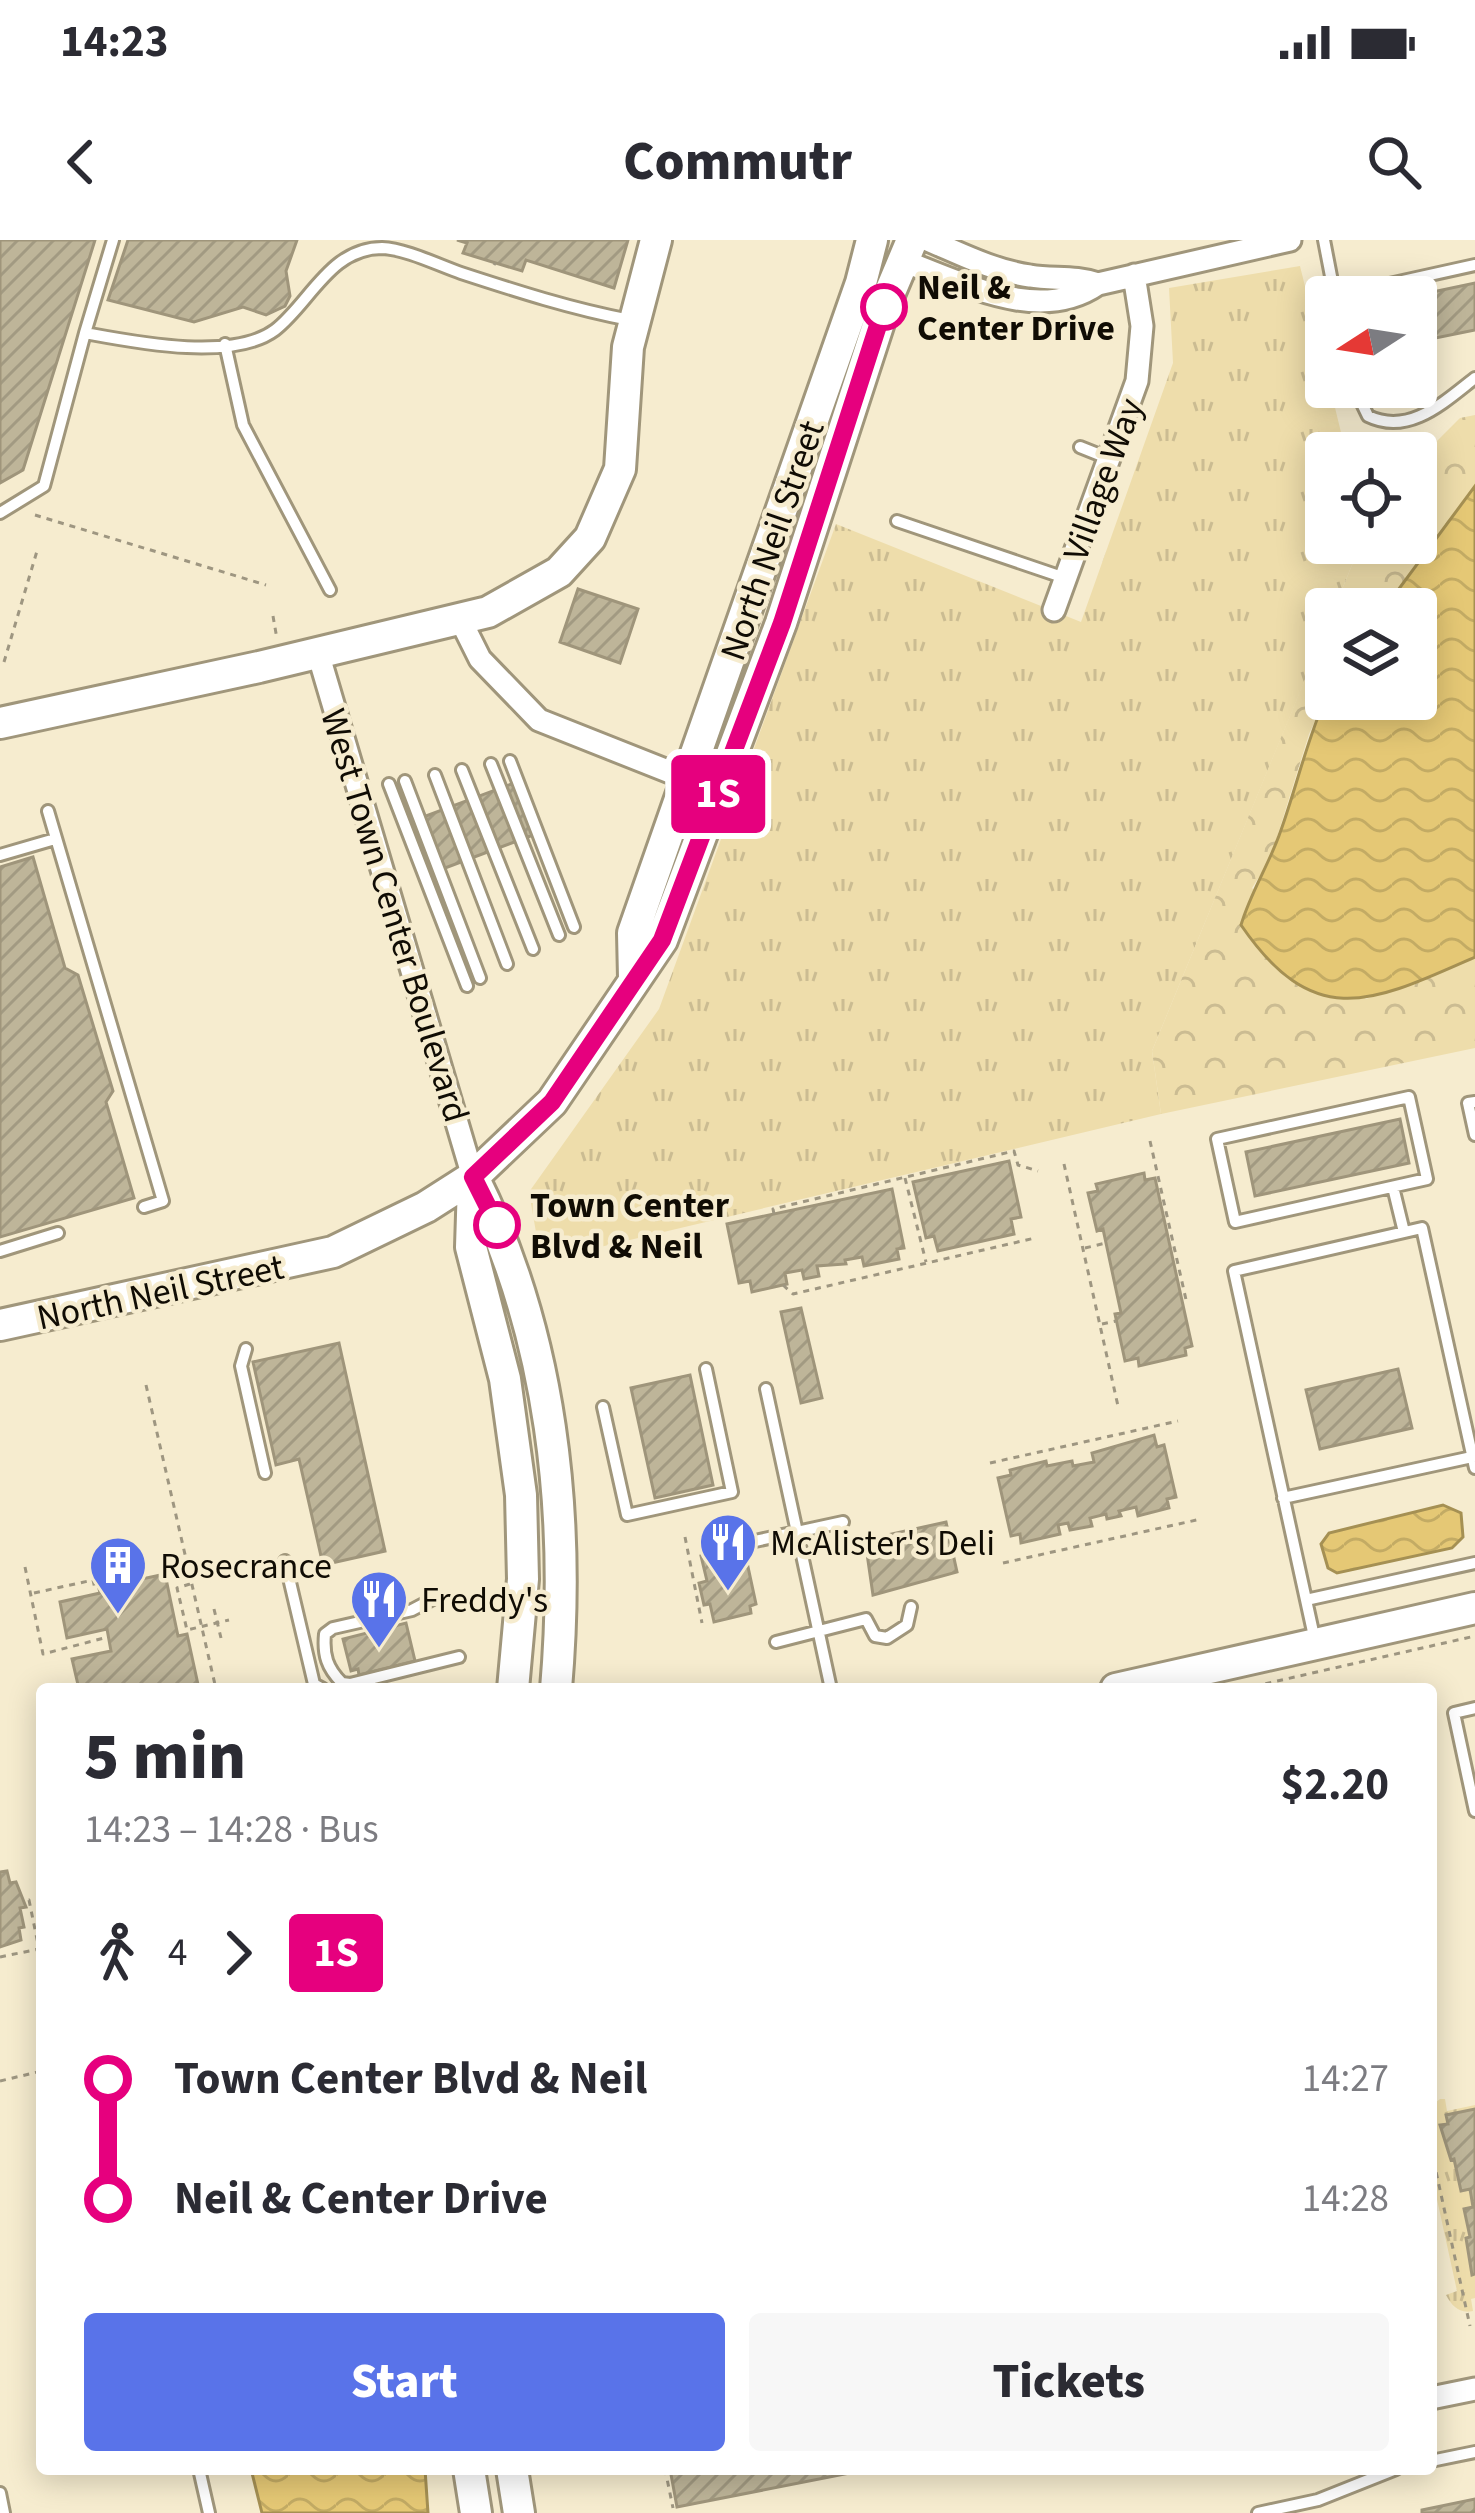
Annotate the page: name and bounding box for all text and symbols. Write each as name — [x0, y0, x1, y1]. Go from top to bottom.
text: 14:23 — [60, 10, 169, 74]
text: Commutr — [623, 124, 852, 201]
icon: back — [48, 129, 114, 195]
icon: search — [1361, 129, 1427, 195]
place label: Neil & Center Drive — [917, 262, 1115, 354]
north arrow — [1305, 276, 1437, 408]
map controls — [1305, 276, 1437, 720]
marker: Neil & Center Drive — [862, 285, 906, 329]
street label: Village Way — [1050, 391, 1156, 568]
street label: North Neil Street — [707, 414, 837, 667]
button: locate — [1305, 432, 1437, 564]
button: layers — [1305, 588, 1437, 720]
street label: West Town Center Boulevard — [307, 702, 482, 1129]
line badge: 1S — [664, 755, 772, 833]
text: 1S — [695, 764, 741, 824]
place label: Town Center Blvd & Neil — [530, 1180, 730, 1272]
marker: Town Center Blvd & Neil — [475, 1203, 519, 1247]
street label: North Neil Street — [32, 1241, 288, 1343]
restaurant icon: McAlister's Deli — [697, 1511, 759, 1593]
place label: McAlister's Deli — [770, 1518, 995, 1569]
building icon: Rosecrance — [87, 1534, 149, 1616]
place label: Rosecrance — [160, 1541, 332, 1592]
restaurant icon: Freddy's — [348, 1568, 410, 1650]
place label: Freddy's — [421, 1575, 548, 1626]
text: 5 min — [84, 1710, 246, 1804]
text: $2.20 — [1280, 1753, 1389, 1817]
text: 14:23 – 14:28 · Bus — [84, 1802, 379, 1858]
icon: walk — [84, 1920, 150, 1986]
icon: forward — [205, 1920, 271, 1986]
text: 1S — [313, 1923, 359, 1983]
text: 4 — [168, 1925, 187, 1981]
text: Town Center Blvd & Neil — [174, 2047, 647, 2111]
text: 14:27 — [1302, 2051, 1389, 2107]
text: Neil & Center Drive — [174, 2167, 548, 2231]
text: 14:28 — [1302, 2171, 1389, 2227]
button: Start — [84, 2313, 725, 2451]
button: Tickets — [749, 2313, 1389, 2451]

